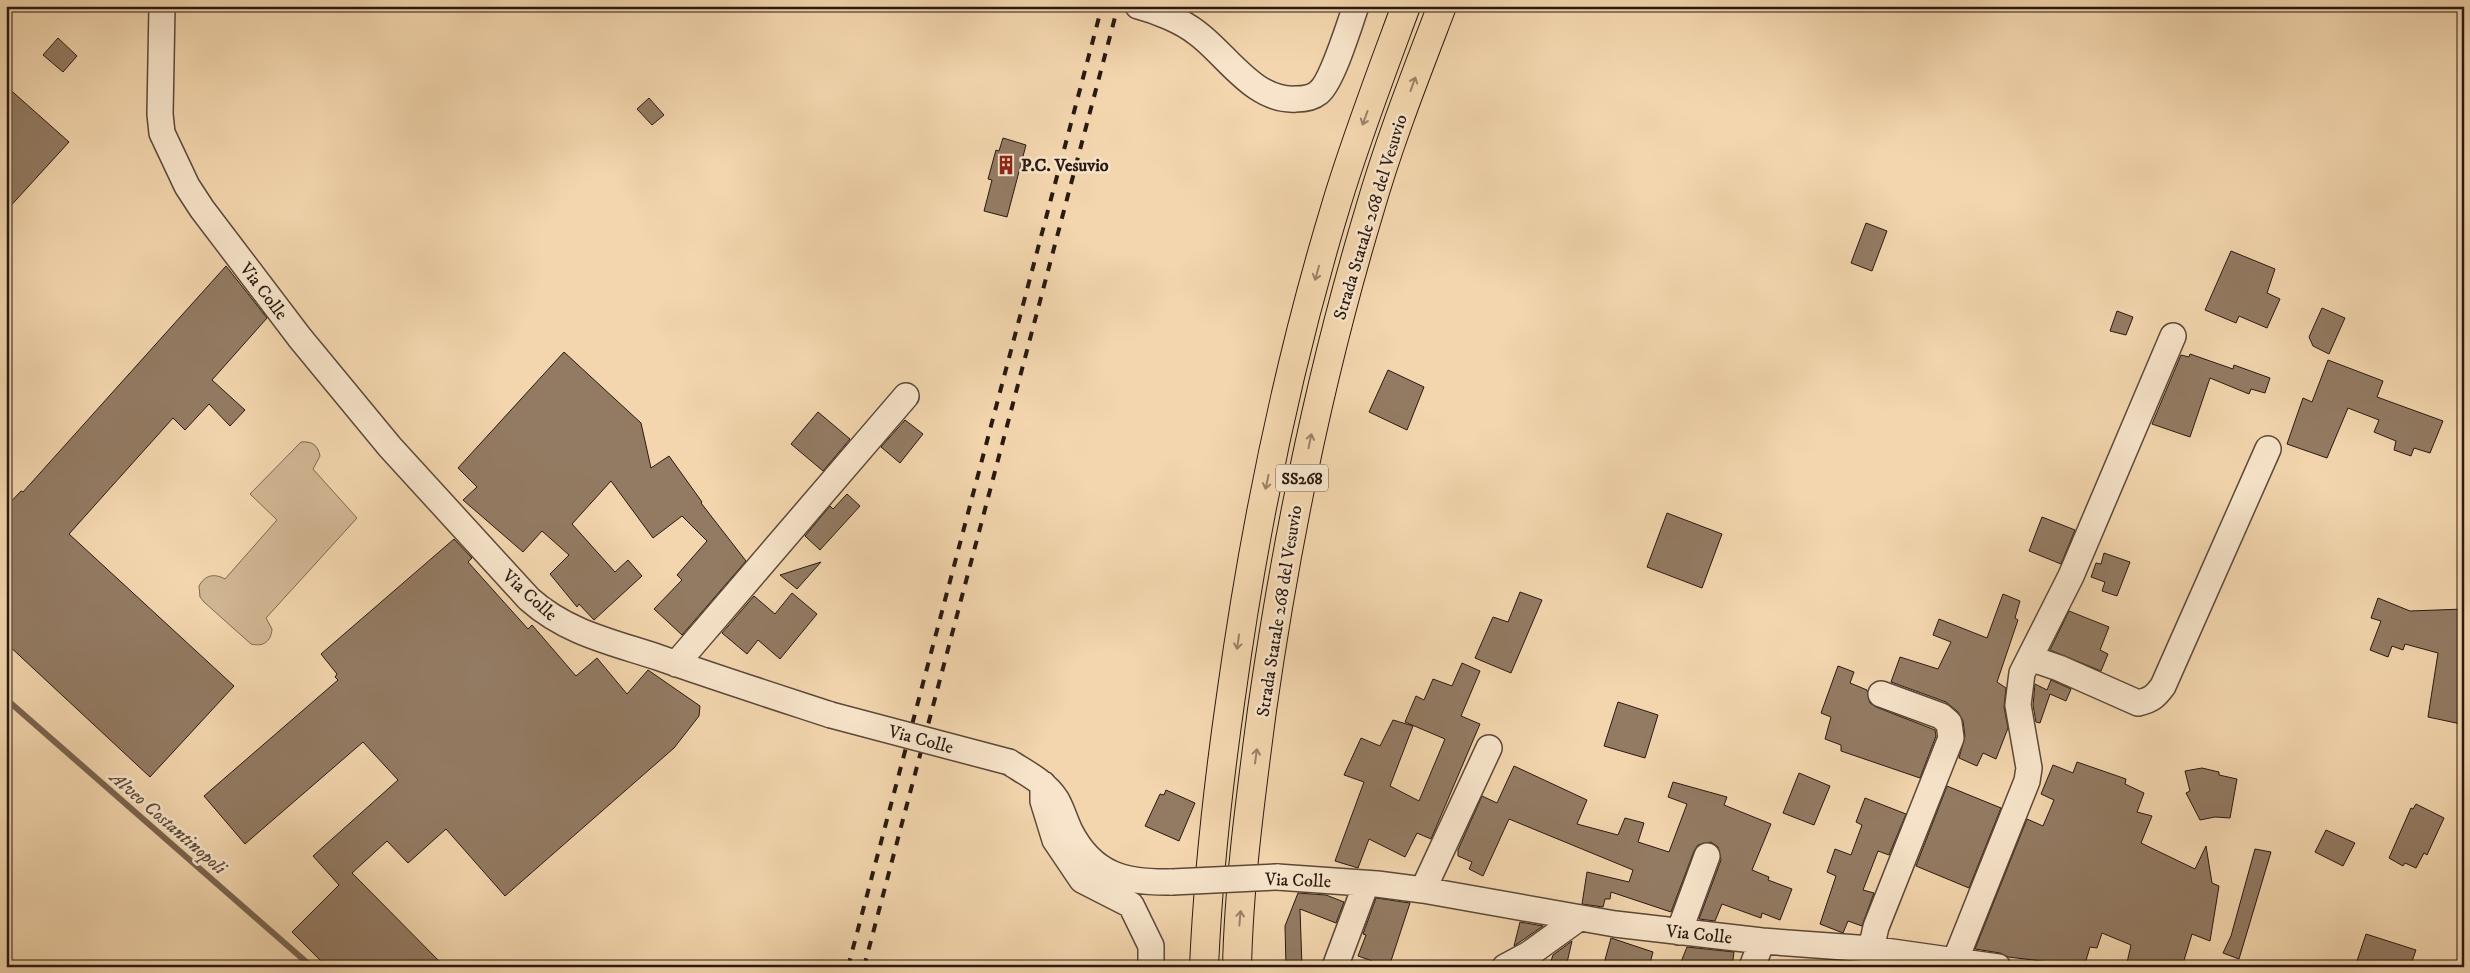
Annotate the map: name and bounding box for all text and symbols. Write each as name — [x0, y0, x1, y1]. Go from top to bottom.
one-way arrow — [1409, 76, 1418, 92]
one-way arrow — [1360, 109, 1369, 125]
street label: Strada Statale 268 del Vesuvio — [1329, 112, 1413, 323]
building icon: P.C. Vesuvio — [995, 154, 1017, 176]
place label: P.C. Vesuvio — [1021, 155, 1109, 177]
street label: Via Colle — [234, 258, 292, 325]
one-way arrow — [1312, 265, 1322, 281]
one-way arrow — [1306, 434, 1315, 450]
road number: SS268 — [1276, 464, 1328, 492]
one-way arrow — [1262, 474, 1271, 490]
street label: Strada Statale 268 del Vesuvio — [1252, 504, 1308, 718]
street label: Via Colle — [497, 565, 561, 626]
one-way arrow — [1233, 634, 1243, 650]
street label: Via Colle — [885, 721, 956, 759]
one-way arrow — [1251, 749, 1261, 765]
water label: Alveo Costantinopoli — [103, 765, 232, 881]
street label: Via Colle — [1263, 869, 1331, 893]
one-way arrow — [1235, 910, 1244, 926]
street label: Via Colle — [1664, 920, 1733, 949]

